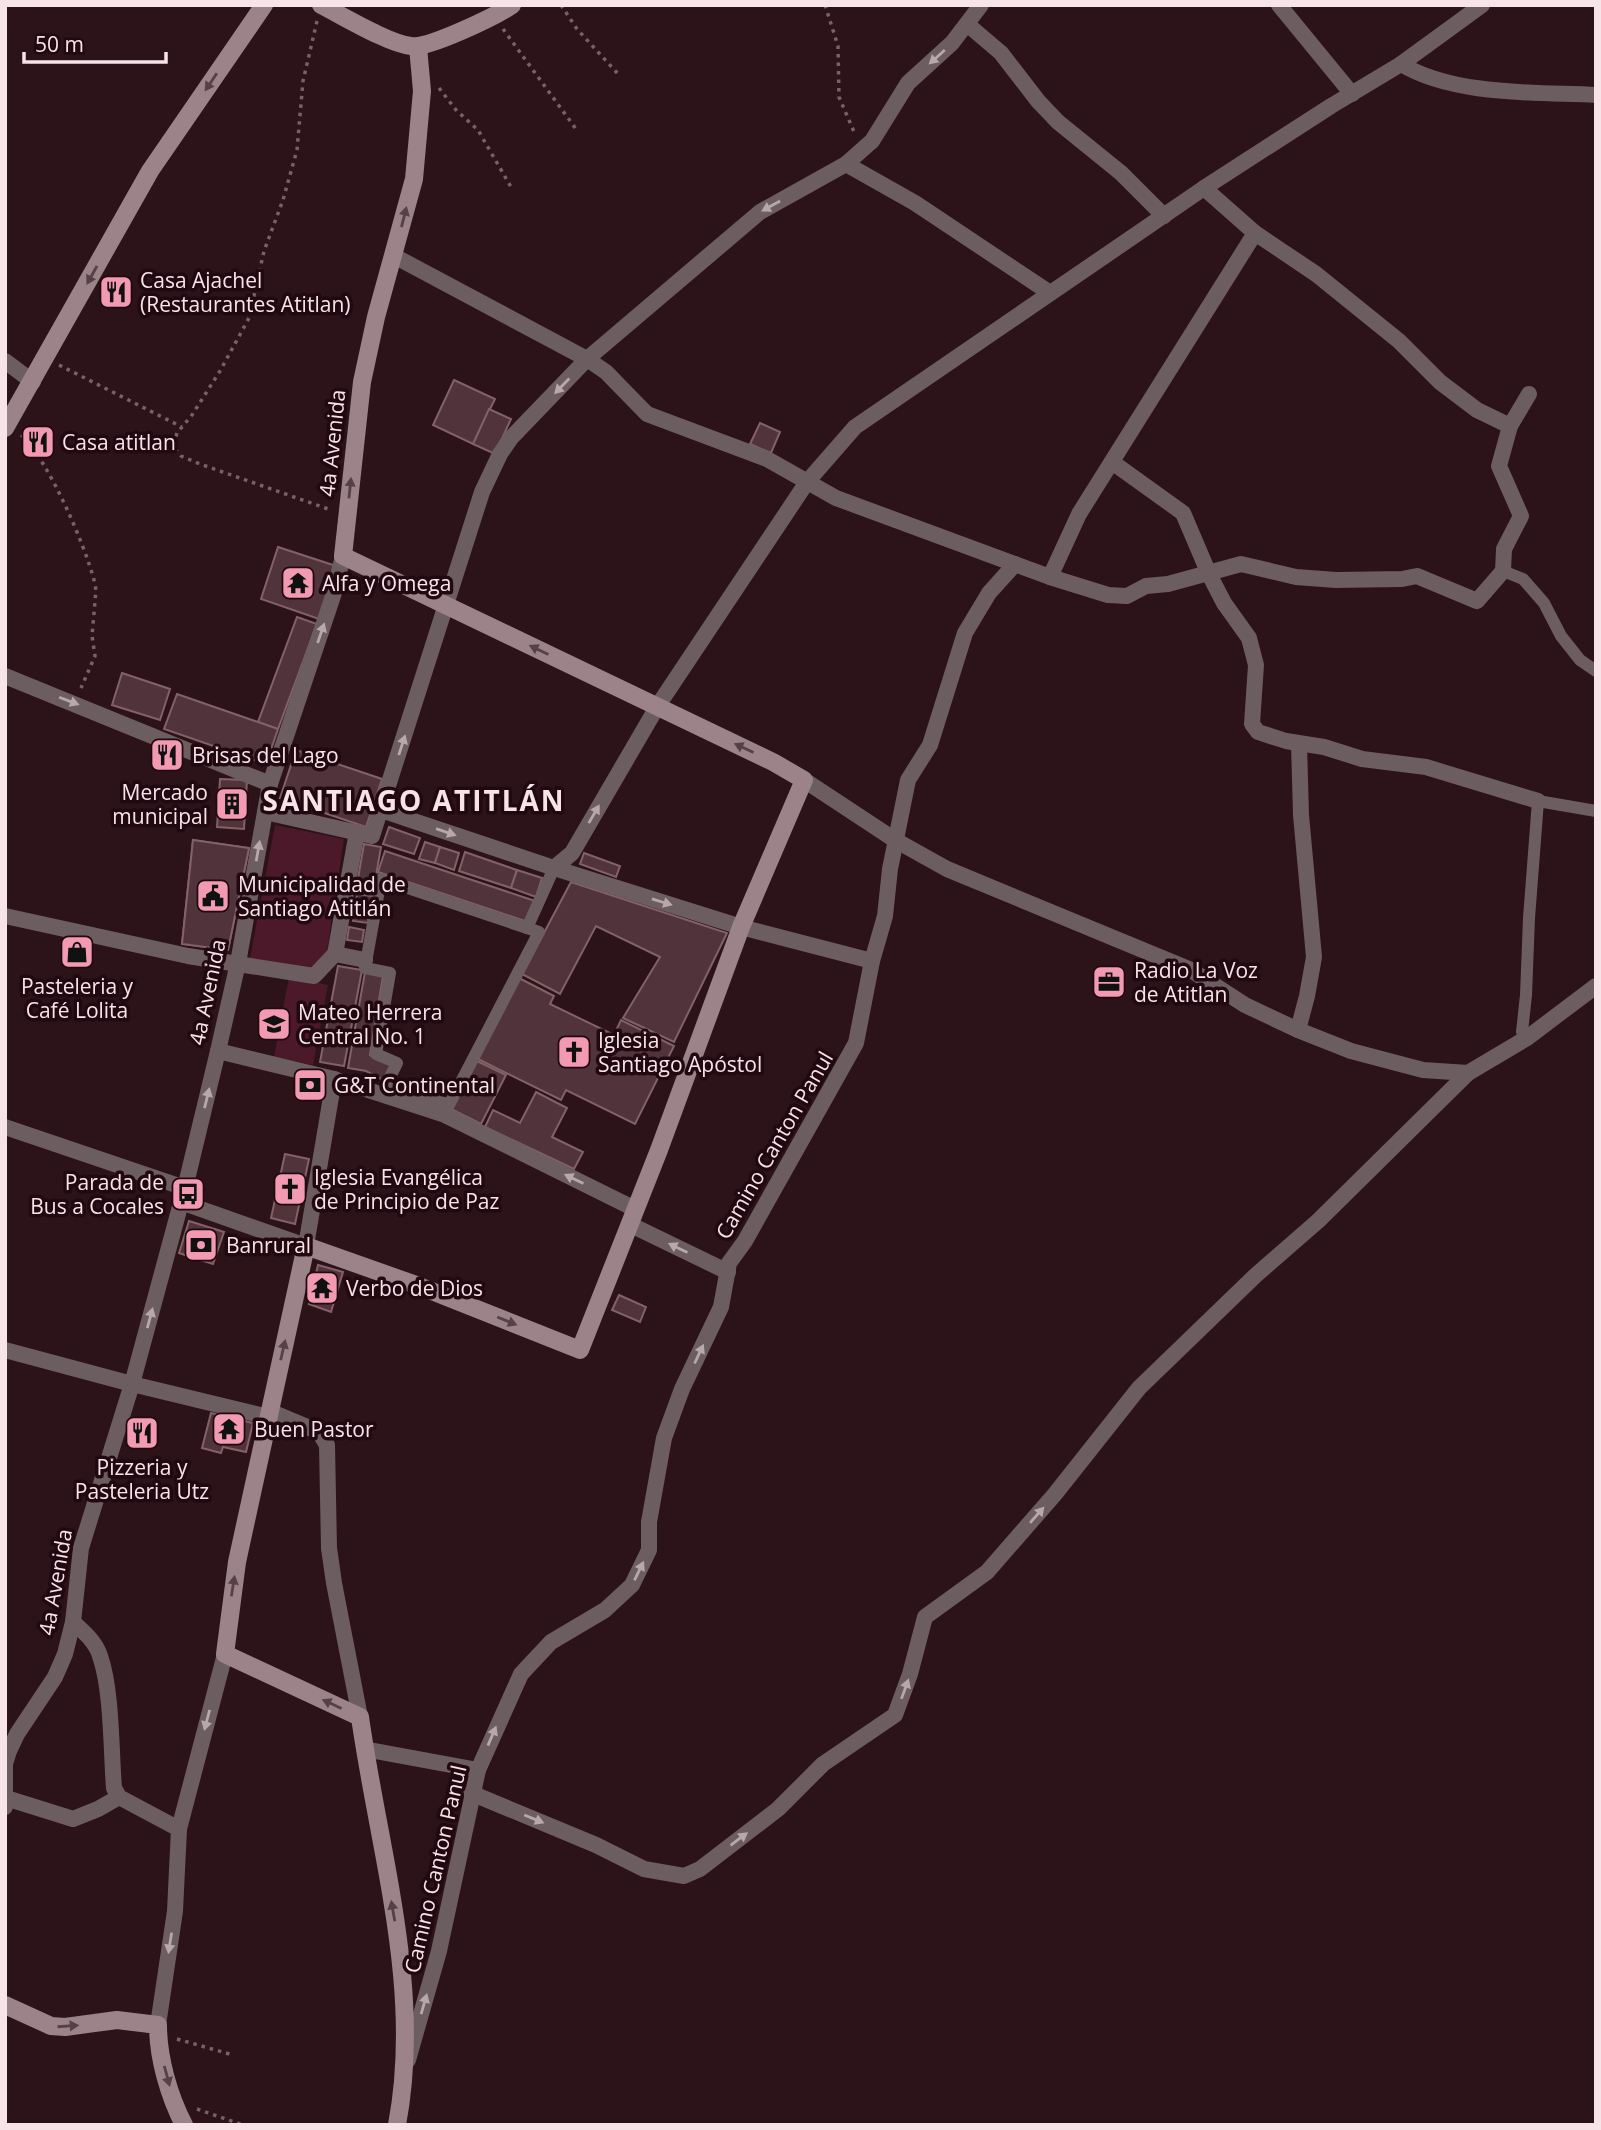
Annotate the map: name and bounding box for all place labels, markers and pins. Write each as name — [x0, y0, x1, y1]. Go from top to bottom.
place label: Casa Ajachel (Restaurantes Atitlan) — [140, 266, 350, 318]
restaurant icon: Casa Ajachel (Restaurantes Atitlan) — [97, 273, 135, 311]
restaurant icon: Casa atitlan — [19, 423, 57, 461]
place label: Casa atitlan — [62, 428, 176, 456]
temple icon: Alfa y Omega — [279, 564, 317, 602]
place label: Alfa y Omega — [322, 569, 451, 597]
restaurant icon: Brisas del Lago — [148, 736, 186, 774]
place label: Brisas del Lago — [192, 741, 339, 769]
place label: Mercado municipal — [112, 778, 208, 830]
building icon: Mercado municipal — [213, 785, 251, 823]
place label: Municipalidad de Santiago Atitlán — [238, 870, 406, 922]
public building icon: Municipalidad de Santiago Atitlán — [194, 877, 232, 915]
shop icon: Pasteleria y Café Lolita — [58, 933, 96, 971]
place label: Radio La Voz de Atitlan — [1134, 956, 1258, 1008]
office icon: Radio La Voz de Atitlan — [1090, 963, 1128, 1001]
place label: Pasteleria y Café Lolita — [21, 972, 134, 1024]
place label: Mateo Herrera Central No. 1 — [298, 998, 442, 1050]
school or university icon: Mateo Herrera Central No. 1 — [255, 1005, 293, 1043]
place label: Iglesia Santiago Apóstol — [598, 1026, 762, 1078]
church icon: Iglesia Santiago Apóstol — [555, 1033, 593, 1071]
bank icon: G&T Continental — [291, 1066, 329, 1104]
place label: G&T Continental — [334, 1071, 495, 1099]
place label: Iglesia Evangélica de Principio de Paz — [314, 1163, 499, 1215]
place label: Parada de Bus a Cocales — [30, 1168, 164, 1220]
church icon: Iglesia Evangélica de Principio de Paz — [271, 1170, 309, 1208]
bus stop icon: Parada de Bus a Cocales — [169, 1175, 207, 1213]
bank icon: Banrural — [182, 1226, 220, 1264]
place label: Banrural — [226, 1231, 311, 1259]
temple icon: Verbo de Dios — [303, 1269, 341, 1307]
place label: Verbo de Dios — [346, 1274, 483, 1302]
temple icon: Buen Pastor — [210, 1410, 248, 1448]
restaurant icon: Pizzeria y Pasteleria Utz — [123, 1414, 161, 1452]
place label: Buen Pastor — [254, 1415, 374, 1443]
place label: Pizzeria y Pasteleria Utz — [75, 1453, 209, 1505]

